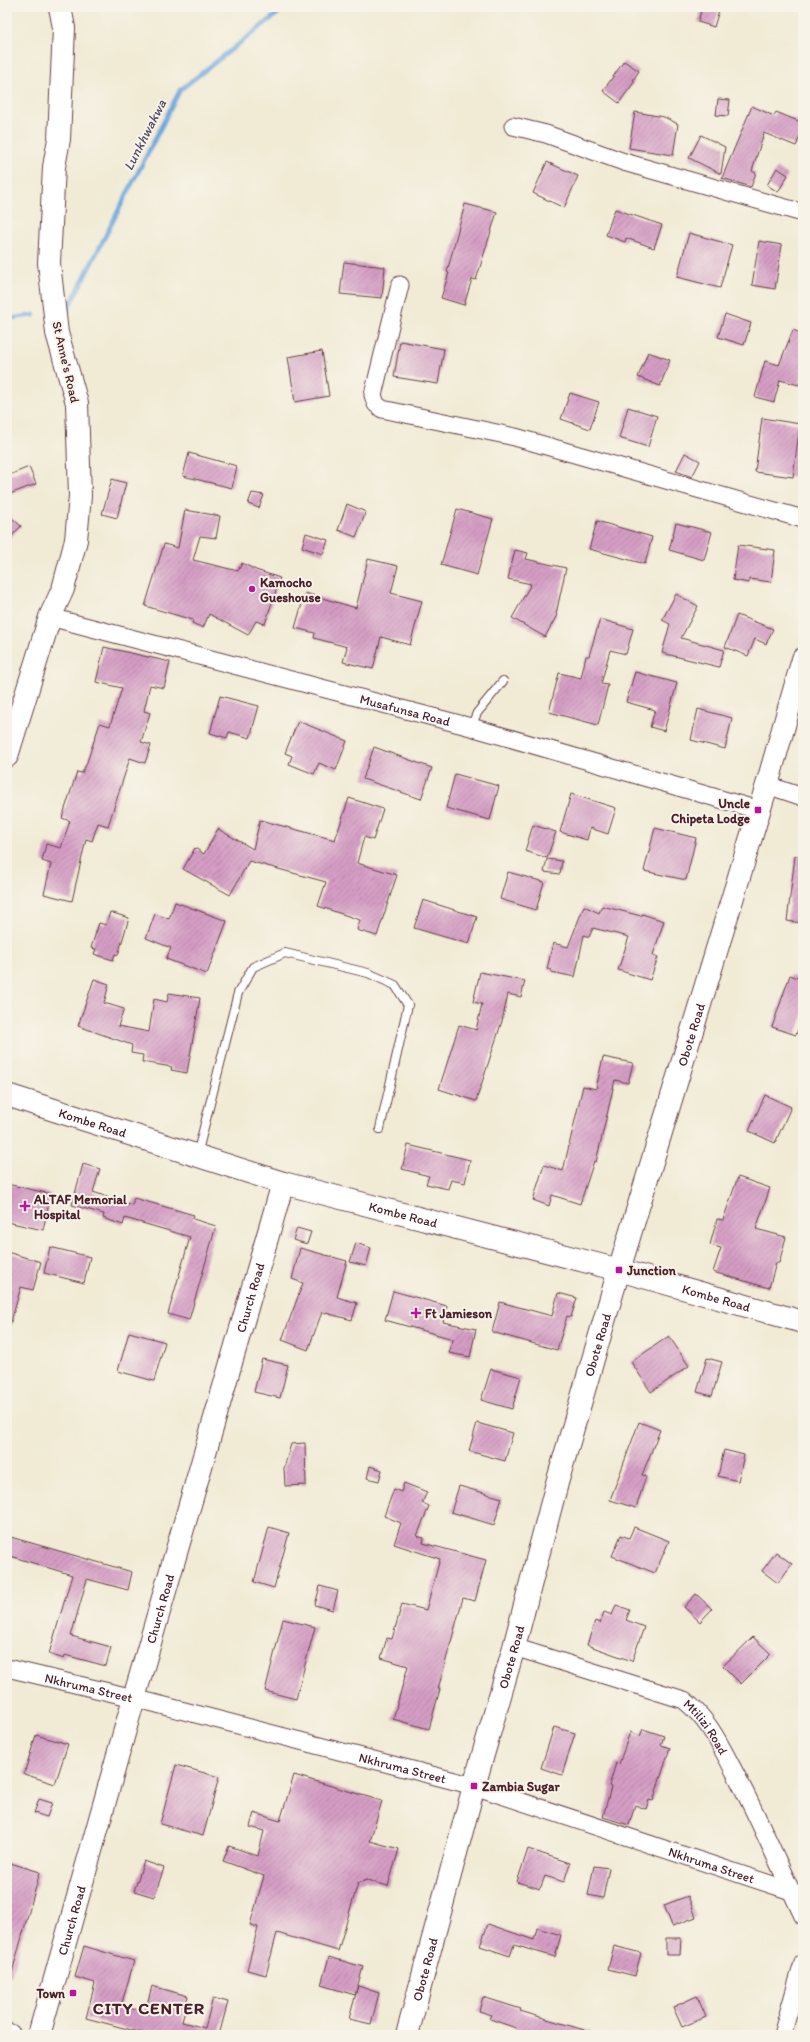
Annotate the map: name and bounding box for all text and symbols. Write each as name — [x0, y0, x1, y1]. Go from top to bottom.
water label: Lunkhwakwa — [120, 96, 171, 173]
street label: St Anne's Road — [49, 320, 83, 404]
place label: Kamocho Gueshouse — [260, 575, 321, 605]
marker: Kamocho Gueshouse — [247, 584, 257, 594]
street label: Musafunsa Road — [358, 691, 452, 729]
place label: Uncle Chipeta Lodge — [671, 796, 750, 827]
marker: Uncle Chipeta Lodge — [753, 805, 763, 815]
street label: Obote Road — [674, 1001, 708, 1068]
street label: Kombe Road — [57, 1105, 128, 1140]
place label: ALTAF Memorial Hospital — [33, 1192, 127, 1223]
street label: Kombe Road — [367, 1198, 439, 1230]
marker: ALTAF Memorial Hospital — [19, 1200, 31, 1212]
street label: Church Road — [233, 1261, 267, 1334]
place label: Junction — [626, 1263, 677, 1278]
marker: Junction — [614, 1265, 624, 1275]
street label: Kombe Road — [681, 1281, 752, 1314]
place label: Ft Jamieson — [425, 1306, 493, 1321]
marker: Ft Jamieson — [410, 1307, 422, 1319]
street label: Obote Road — [581, 1311, 614, 1378]
street label: Church Road — [143, 1572, 177, 1645]
street label: Obote Road — [495, 1624, 527, 1690]
street label: Nkhruma Street — [43, 1670, 134, 1705]
street label: Mtilizi Road — [681, 1696, 731, 1757]
street label: Nkhruma Street — [357, 1749, 448, 1786]
place label: Zambia Sugar — [482, 1779, 560, 1795]
marker: Zambia Sugar — [469, 1781, 479, 1791]
street label: Nkhruma Street — [667, 1844, 757, 1886]
street label: Church Road — [54, 1884, 88, 1957]
street label: Obote Road — [409, 1936, 440, 2003]
place label: Town — [36, 1986, 66, 2001]
marker: Town — [68, 1988, 78, 1998]
district label: CITY CENTER — [93, 1998, 205, 2018]

